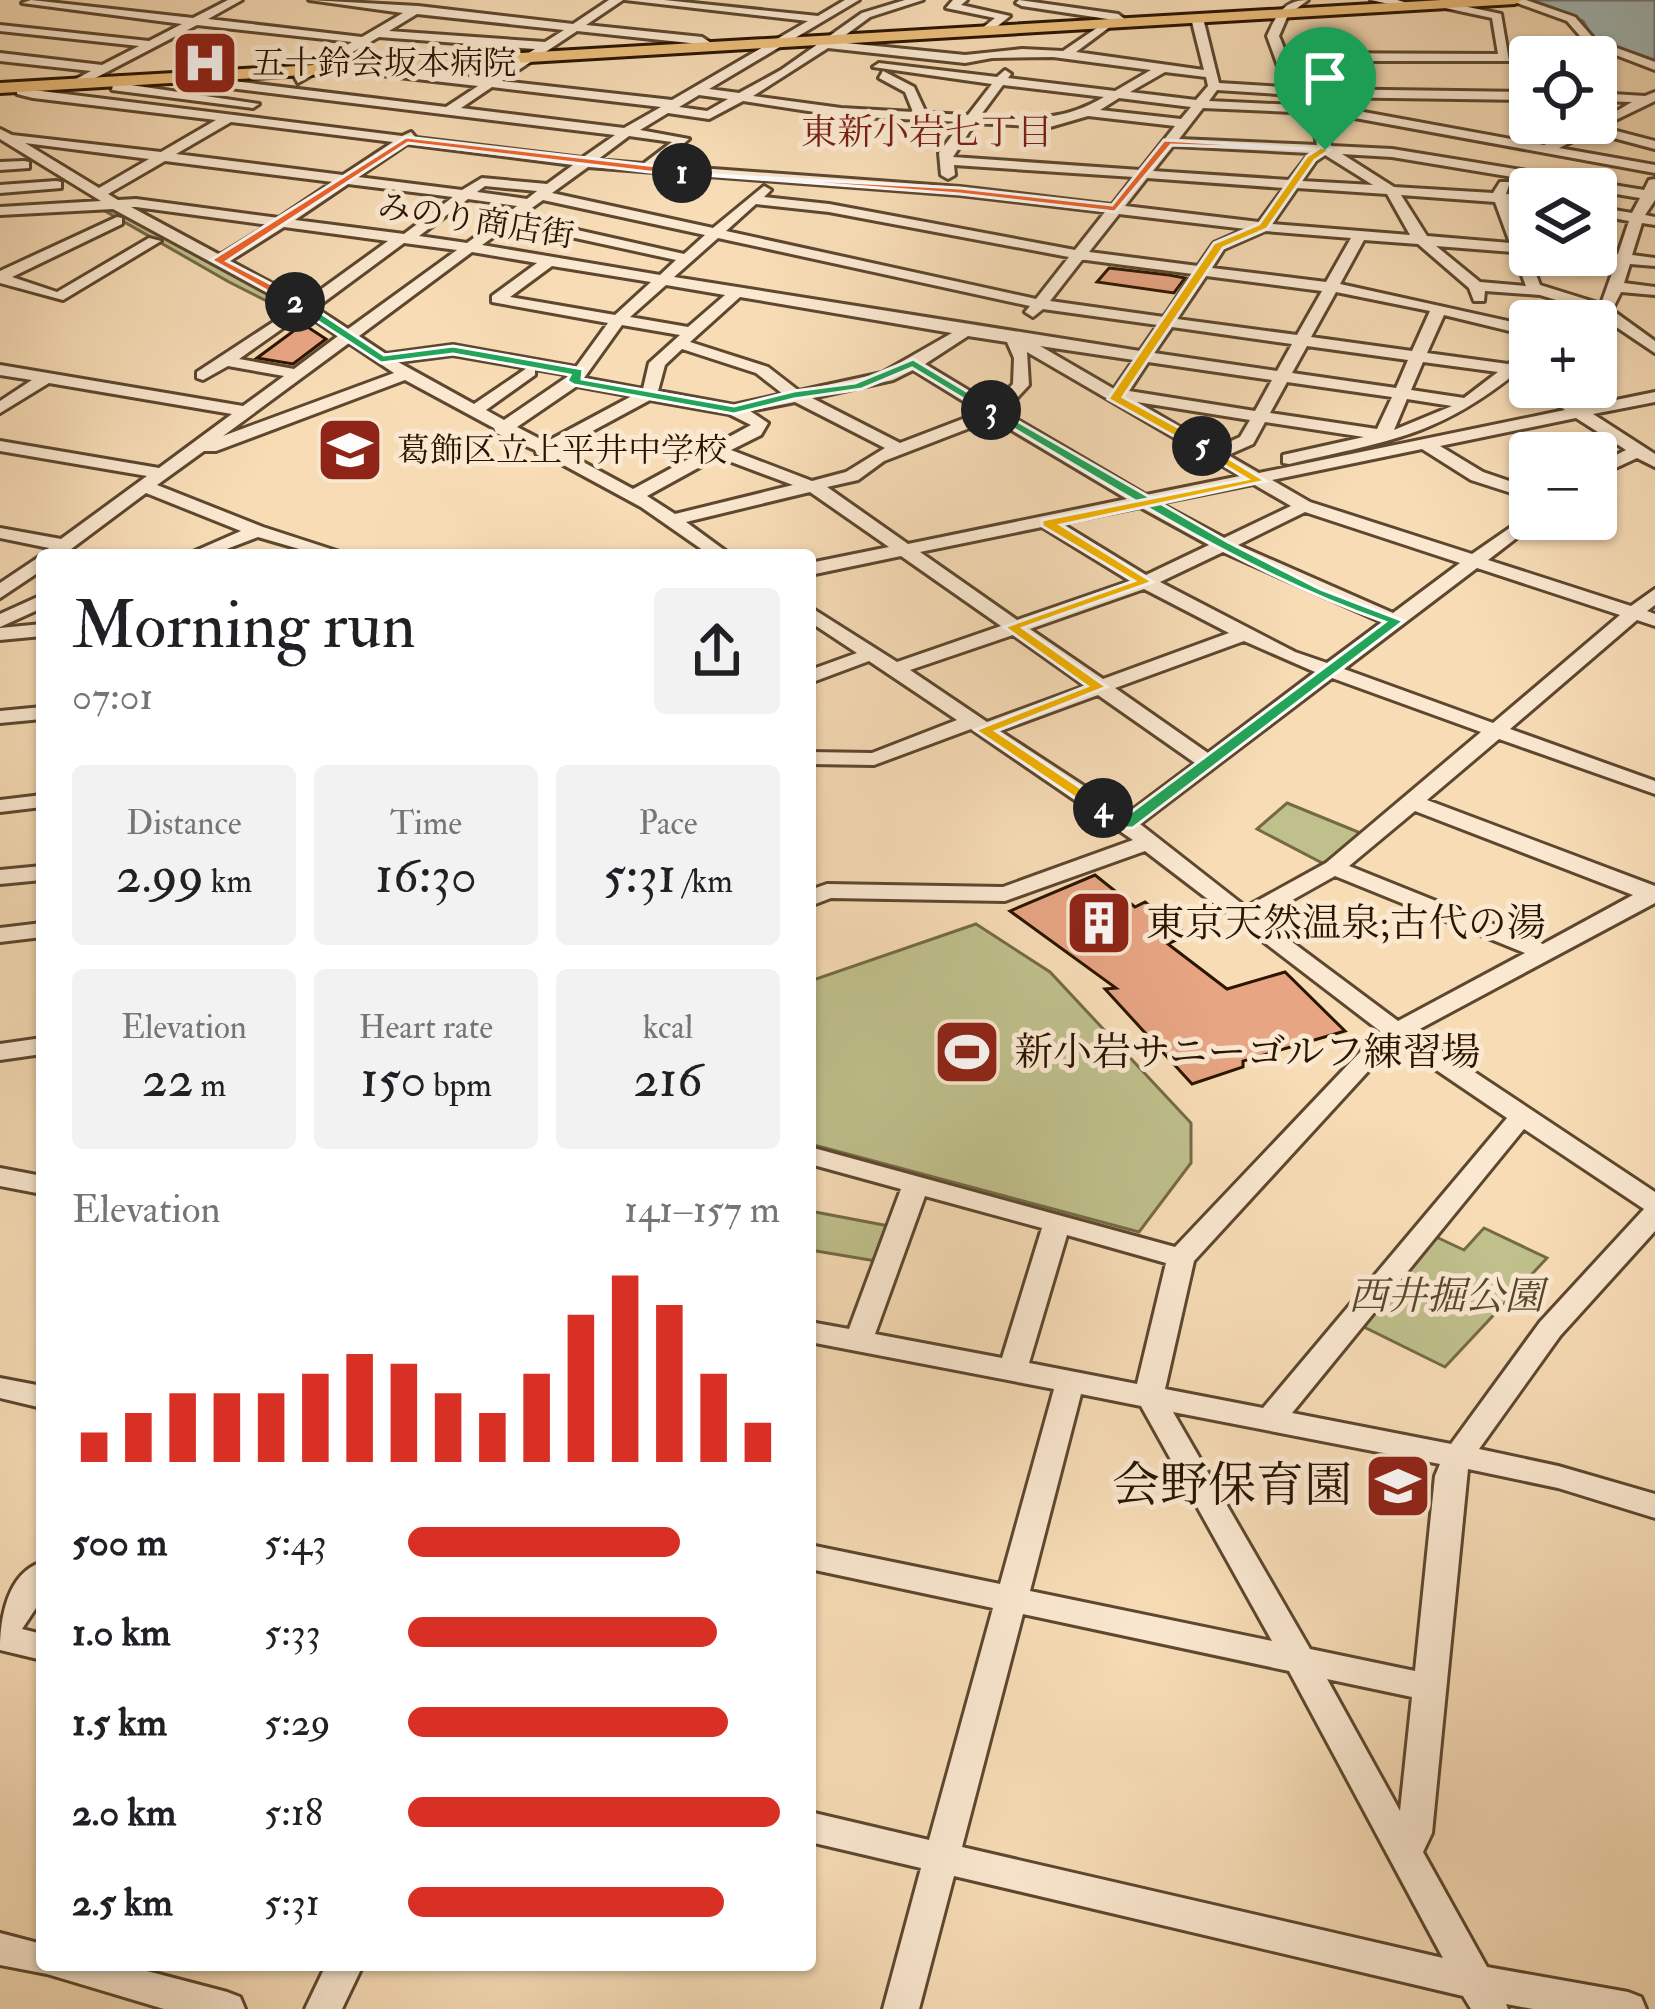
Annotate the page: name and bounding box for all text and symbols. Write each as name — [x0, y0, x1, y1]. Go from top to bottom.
pin — [1274, 27, 1376, 150]
hospital icon: 五十鈴会坂本病院 — [170, 28, 240, 98]
map controls — [1509, 36, 1617, 540]
button: locate — [1509, 36, 1617, 144]
place label: 五十鈴会坂本病院 — [252, 43, 516, 84]
icon: arrive — [1292, 45, 1358, 111]
district label: 東新小岩七丁目 — [801, 110, 1053, 155]
pin: 1 — [652, 143, 712, 203]
text: 1 — [676, 152, 688, 193]
button: layers — [1509, 168, 1617, 276]
street label: みのり商店街 — [375, 185, 577, 257]
pin: 2 — [265, 272, 325, 332]
text: 2 — [287, 281, 303, 322]
button: + — [1509, 300, 1617, 408]
pin: 3 — [961, 380, 1021, 440]
text: 3 — [985, 389, 997, 430]
school or university icon: 葛飾区立上平井中学校 — [315, 415, 385, 485]
pin: 5 — [1172, 416, 1232, 476]
text: 5 — [1195, 425, 1209, 466]
place label: 葛飾区立上平井中学校 — [397, 430, 727, 471]
button: − — [1509, 432, 1617, 540]
text: Morning run — [72, 585, 416, 668]
button: share — [654, 588, 780, 714]
text: 07:01 — [72, 672, 153, 721]
pin: 4 — [1073, 778, 1133, 838]
text: 4 — [1094, 787, 1112, 828]
text: Distance — [126, 803, 242, 844]
text: Time — [390, 803, 462, 844]
text: Pace — [638, 803, 698, 844]
text: 2.99 — [116, 844, 204, 908]
text: 16:30 — [375, 844, 477, 908]
text: 5:31 — [603, 844, 676, 908]
text: km — [204, 861, 252, 902]
text: /km — [676, 861, 733, 902]
building icon: 東京天然温泉;古代の湯 — [1064, 888, 1134, 958]
place label: 東京天然温泉;古代の湯 — [1146, 899, 1546, 948]
text: Elevation — [121, 1007, 247, 1048]
text: Heart rate — [359, 1007, 493, 1048]
text: kcal — [643, 1007, 693, 1048]
sports icon: 新小岩サニーゴルフ練習場 — [932, 1017, 1002, 1087]
place label: 新小岩サニーゴルフ練習場 — [1014, 1028, 1480, 1077]
text: 22 — [142, 1048, 194, 1112]
text: 150 — [360, 1048, 426, 1112]
text: 216 — [633, 1048, 703, 1112]
text: m — [194, 1065, 226, 1106]
text: bpm — [426, 1065, 492, 1106]
text: Elevation — [72, 1185, 221, 1234]
text: 141–157 m — [624, 1185, 780, 1234]
park label: 西井掘公園 — [1348, 1272, 1549, 1321]
school or university icon: 会野保育園 — [1363, 1451, 1433, 1521]
place label: 会野保育園 — [1112, 1456, 1352, 1516]
text: 500 m — [72, 1518, 167, 1567]
text: 5:43 — [264, 1518, 327, 1567]
text: 1.0 km — [72, 1608, 171, 1657]
text: 5:33 — [264, 1608, 321, 1657]
text: 1.5 km — [72, 1698, 167, 1747]
text: 5:29 — [264, 1698, 331, 1747]
text: 2.0 km — [72, 1788, 176, 1837]
text: 5:18 — [264, 1788, 323, 1837]
text: 2.5 km — [72, 1878, 173, 1927]
text: 5:31 — [264, 1878, 320, 1927]

